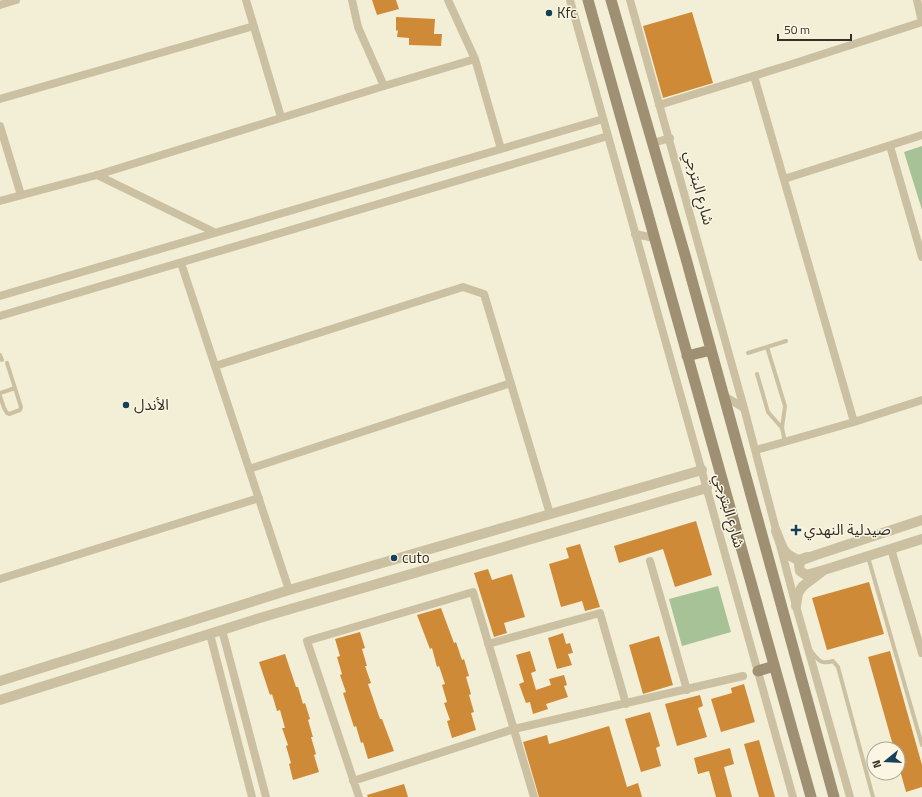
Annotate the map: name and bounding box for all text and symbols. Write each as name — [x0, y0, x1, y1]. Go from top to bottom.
place label: Kfc — [557, 1, 577, 24]
marker: Kfc — [544, 8, 554, 18]
scale bar — [778, 16, 851, 42]
text: 50 m — [784, 20, 810, 39]
street label: شارع البترجي — [678, 148, 720, 228]
place label: الأندل — [134, 393, 169, 416]
marker: الأندل — [121, 400, 131, 410]
street label: شارع البترجي — [707, 471, 751, 551]
place label: صيدلية النهدي — [804, 518, 891, 541]
marker: صيدلية النهدي — [791, 525, 801, 535]
place label: cuto — [402, 546, 430, 569]
marker: cuto — [389, 553, 399, 563]
north arrow — [866, 741, 906, 781]
text: N — [868, 758, 885, 770]

